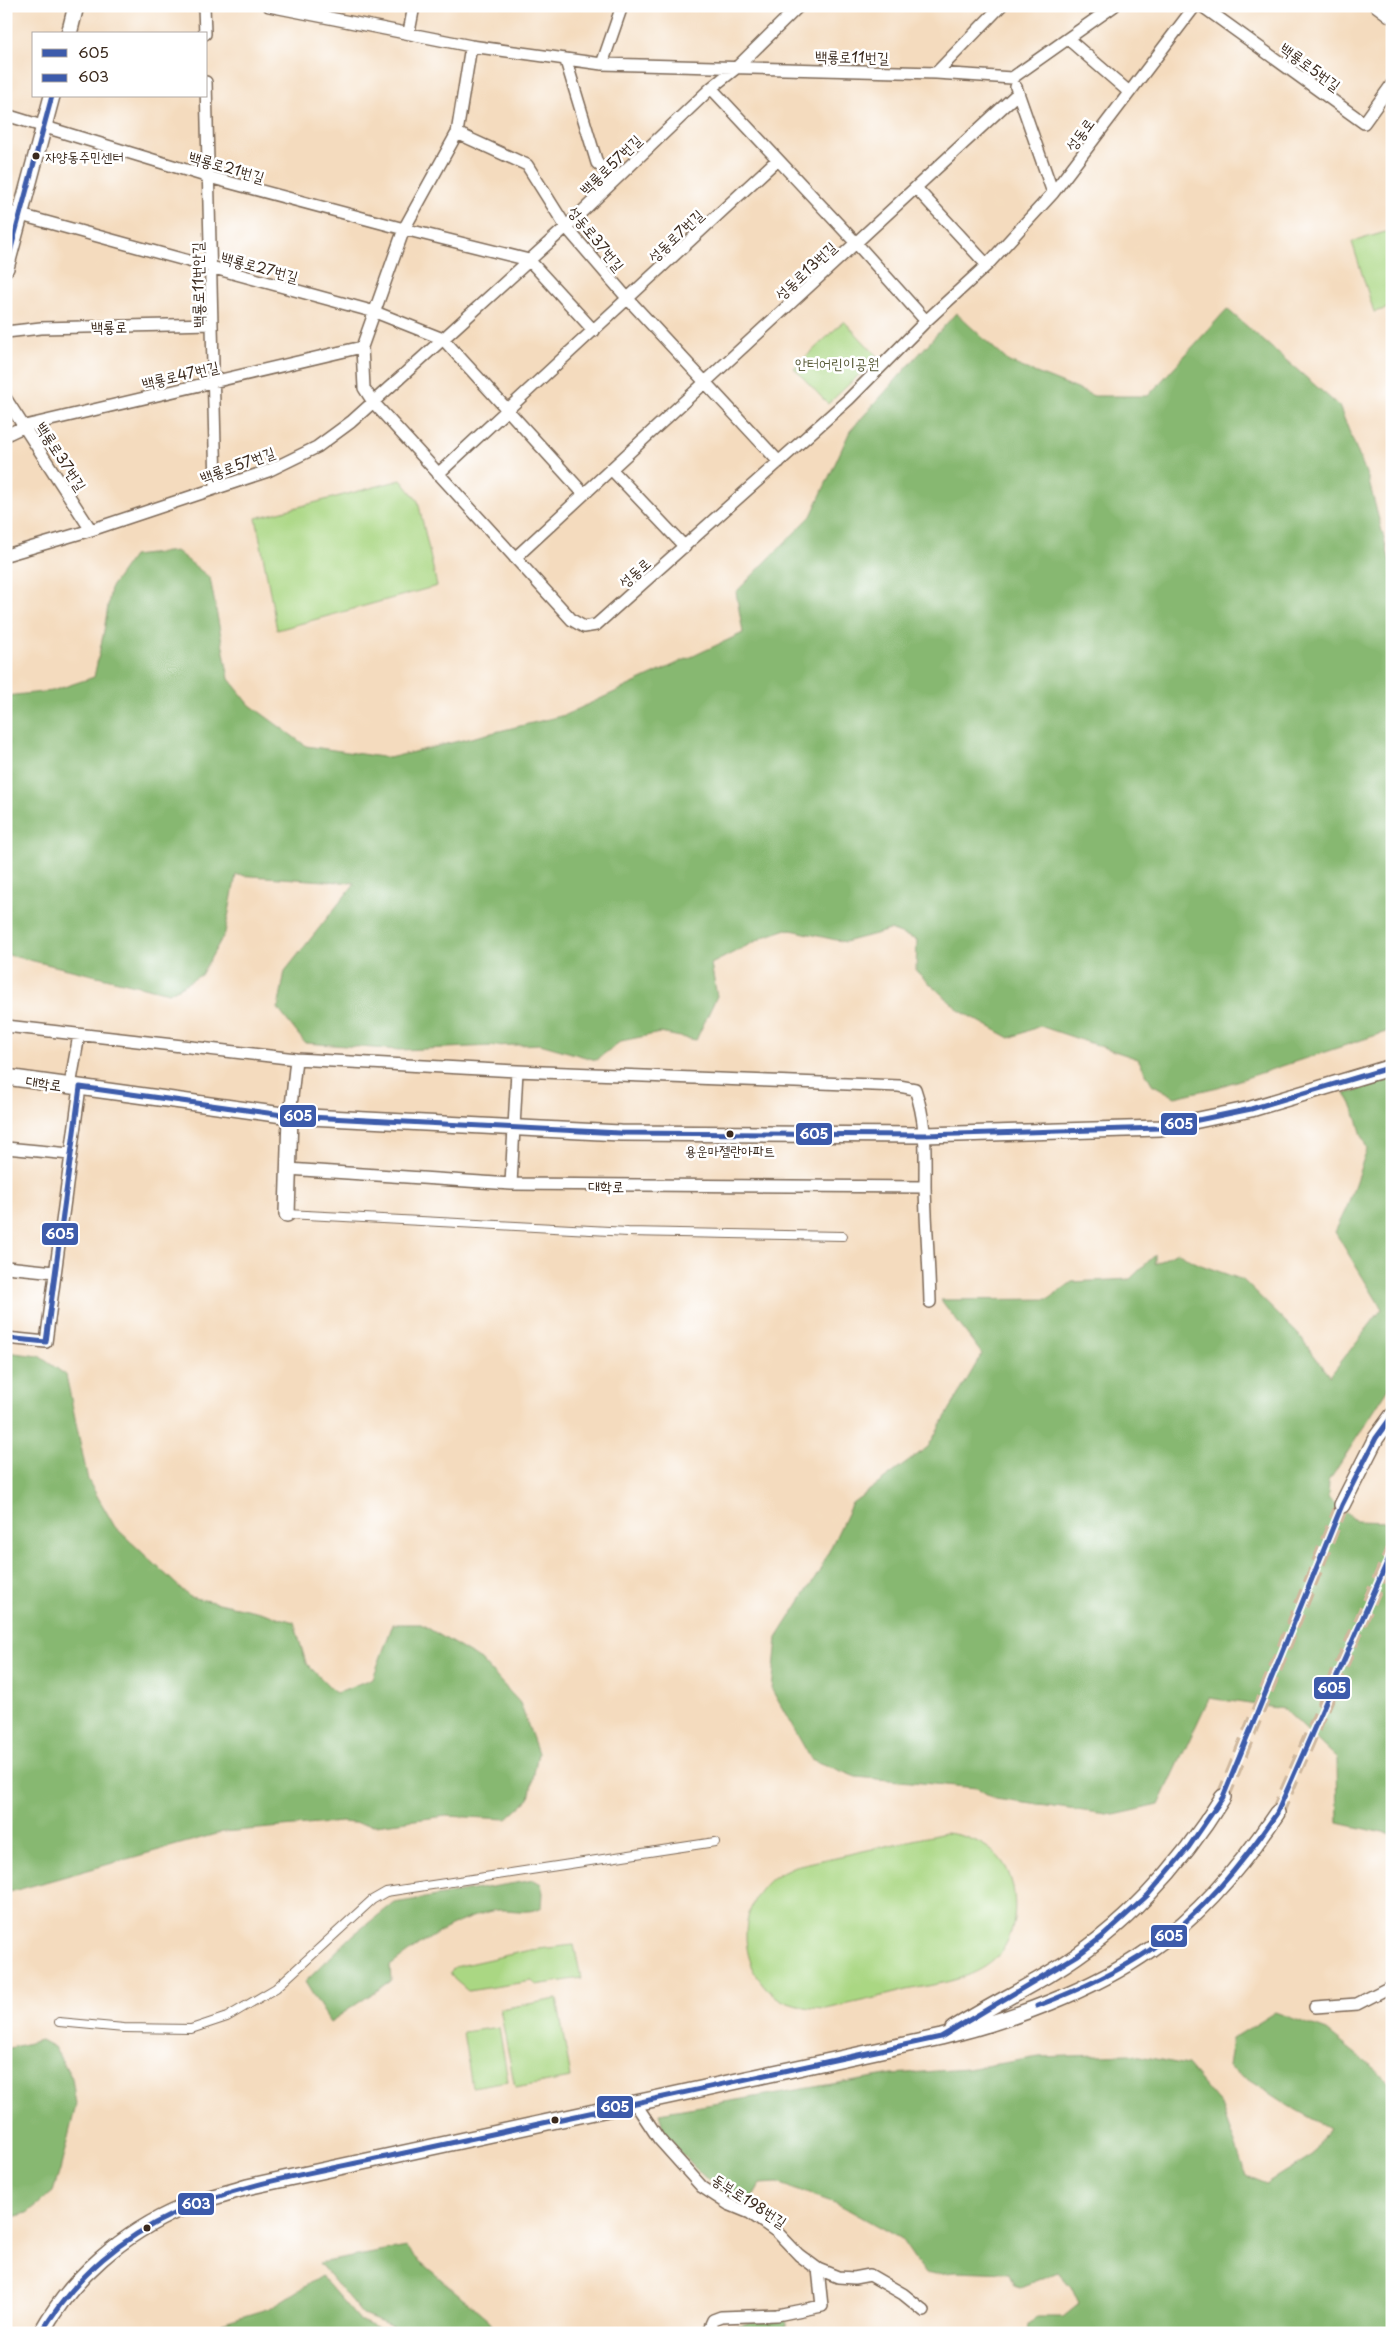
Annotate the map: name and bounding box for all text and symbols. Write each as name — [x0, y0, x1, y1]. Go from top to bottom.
legend — [32, 32, 208, 98]
street label: 백룡로5번길 — [1276, 36, 1346, 96]
text: 605 — [78, 40, 109, 63]
street label: 백룡로11번길 — [815, 44, 889, 68]
text: 603 — [78, 64, 109, 87]
street label: 성동로 — [1059, 113, 1099, 155]
street label: 백룡로57번길 — [574, 129, 646, 199]
street label: 백룡로21번길 — [186, 144, 268, 188]
place label: 자양동주민센터 — [45, 146, 124, 167]
marker: 자양동주민센터 — [31, 151, 41, 161]
street label: 성동로37번길 — [563, 200, 631, 276]
street label: 성동로7번길 — [642, 203, 708, 267]
street label: 성동로13번길 — [769, 235, 841, 305]
street label: 백룡로11번안길 — [185, 242, 209, 328]
street label: 백룡로27번길 — [219, 245, 301, 287]
street label: 백룡로 — [91, 314, 127, 338]
park label: 안터어린이공원 — [795, 351, 879, 374]
street label: 백룡로47번길 — [139, 354, 221, 394]
street label: 백룡로37번길 — [31, 417, 93, 495]
street label: 백룡로57번길 — [196, 440, 278, 488]
street label: 성동로 — [613, 551, 655, 593]
street label: 대학로 — [24, 1068, 64, 1096]
line badge: 605 — [279, 1104, 317, 1128]
text: 605 — [283, 1105, 313, 1126]
line badge: 605 — [1160, 1112, 1198, 1136]
text: 605 — [1164, 1113, 1194, 1134]
line badge: 605 — [795, 1122, 833, 1146]
text: 605 — [799, 1123, 829, 1144]
marker: 용운마젤란아파트 — [725, 1129, 735, 1139]
place label: 용운마젤란아파트 — [685, 1140, 775, 1161]
street label: 대학로 — [588, 1174, 624, 1197]
line badge: 605 — [41, 1222, 79, 1246]
text: 605 — [45, 1223, 75, 1244]
line badge: 605 — [1313, 1676, 1351, 1700]
text: 605 — [1317, 1677, 1347, 1698]
line badge: 605 — [1150, 1924, 1188, 1948]
text: 605 — [1154, 1925, 1184, 1946]
line badge: 605 — [596, 2095, 634, 2119]
text: 605 — [600, 2096, 630, 2117]
unlabelled marker — [550, 2115, 560, 2125]
street label: 동부로198번길 — [708, 2167, 792, 2233]
line badge: 603 — [177, 2192, 215, 2216]
text: 603 — [181, 2193, 211, 2214]
unlabelled marker — [142, 2223, 152, 2233]

